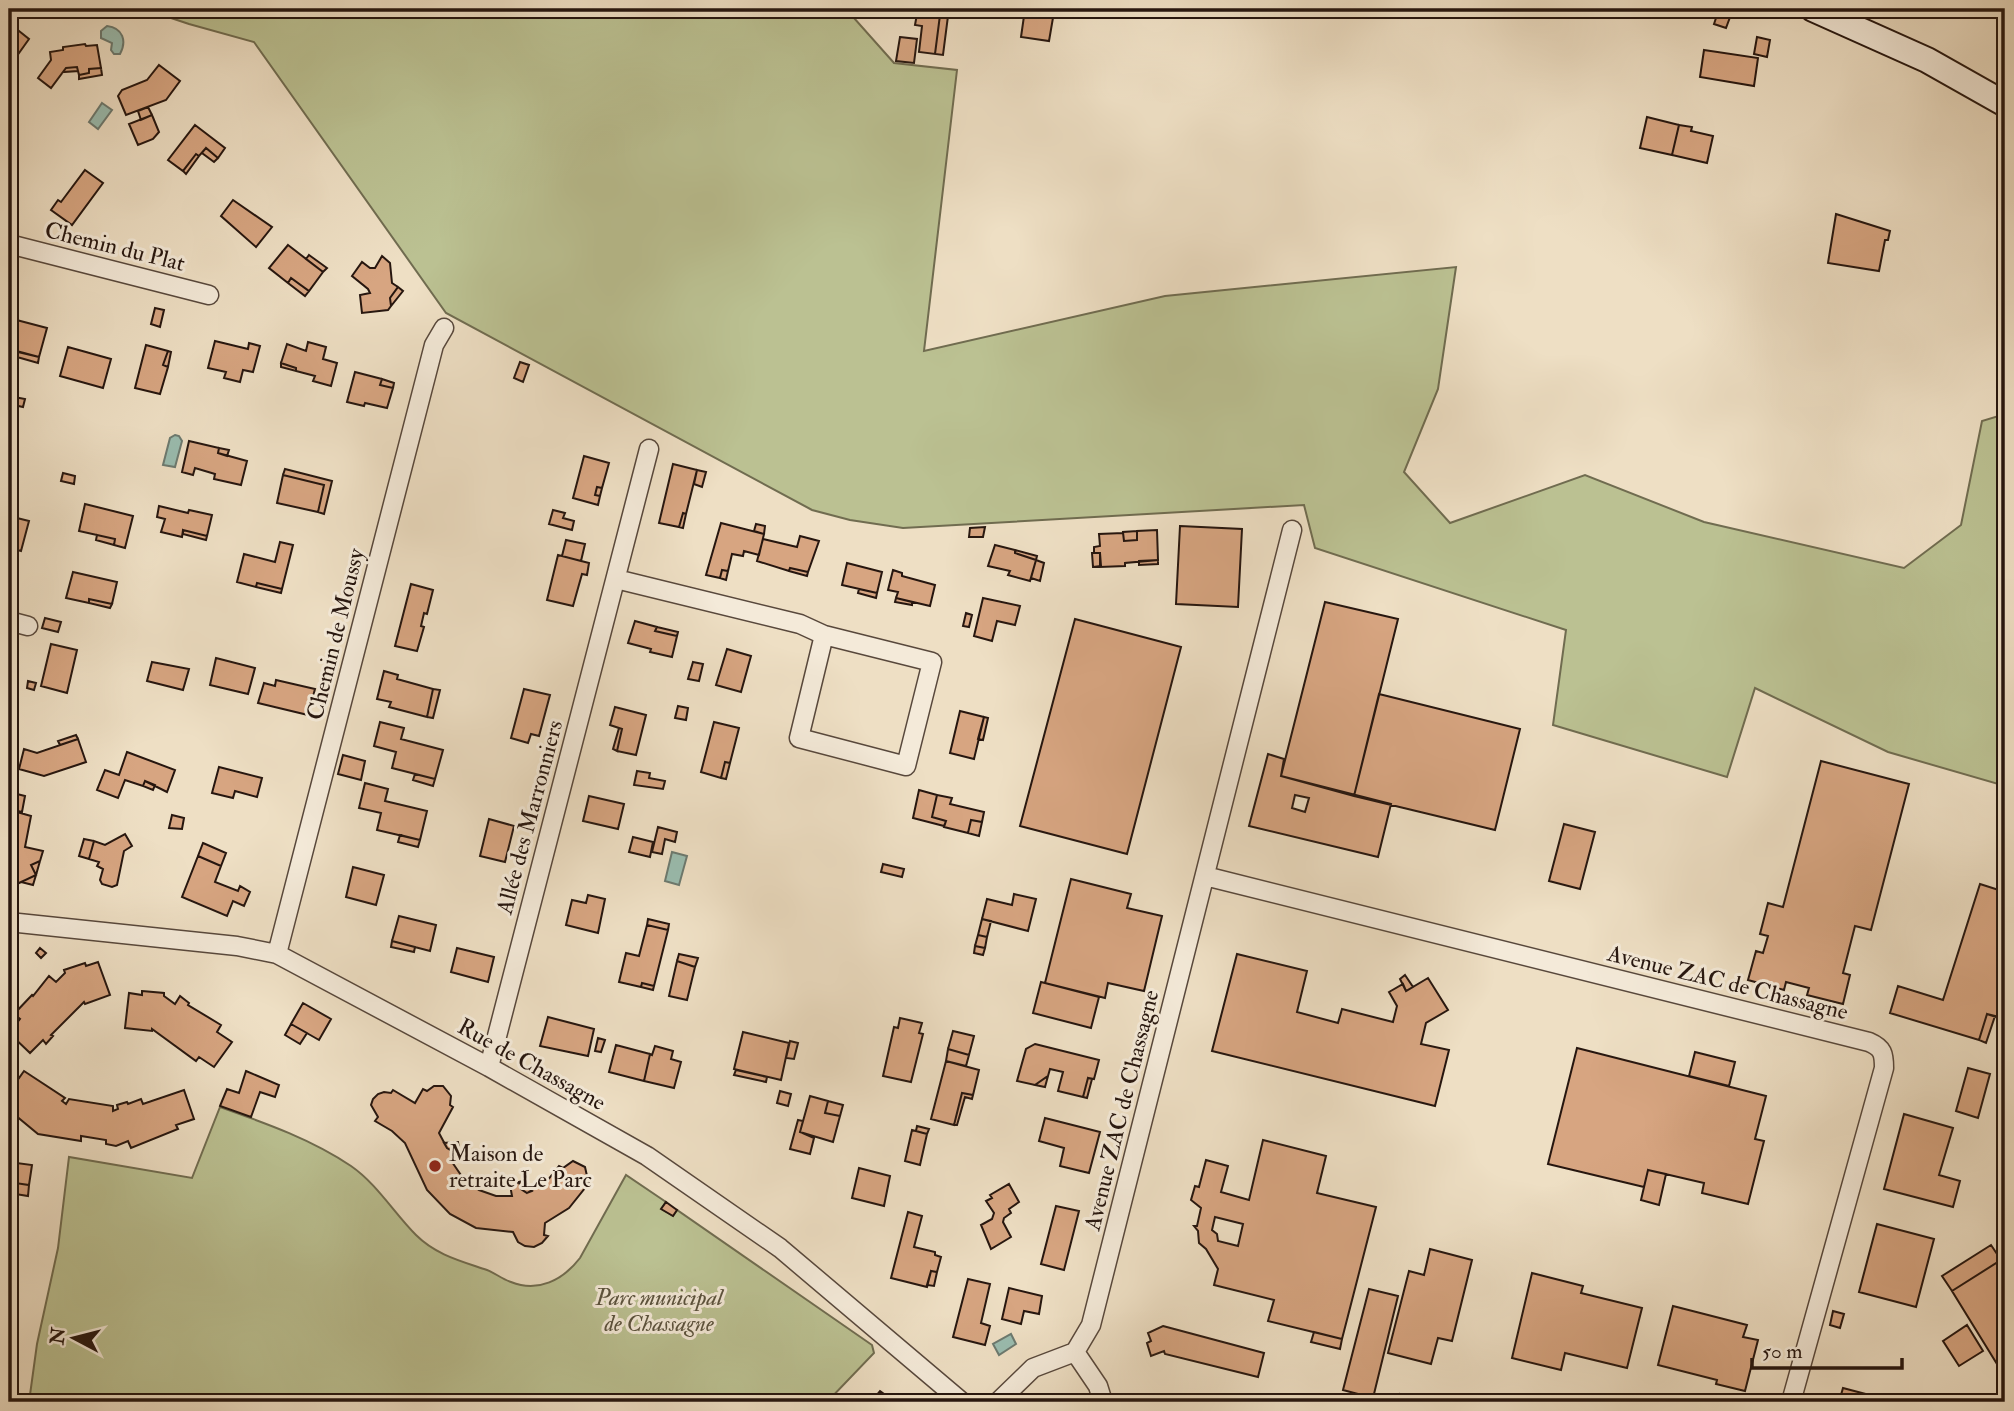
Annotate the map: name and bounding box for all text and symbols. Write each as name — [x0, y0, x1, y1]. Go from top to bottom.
street label: Chemin du Plat — [42, 215, 188, 278]
street label: Chemin de Moussy — [300, 545, 371, 723]
street label: Allée des Marronniers — [489, 717, 569, 918]
street label: Avenue ZAC de Chassagne — [1604, 938, 1852, 1027]
street label: Avenue ZAC de Chassagne — [1077, 986, 1166, 1234]
street label: Rue de Chassagne — [453, 1012, 611, 1117]
place label: Maison de retraite Le Parc — [449, 1139, 592, 1194]
marker: Maison de retraite Le Parc — [427, 1158, 443, 1174]
park label: Parc municipal de Chassagne — [594, 1283, 724, 1338]
north arrow — [38, 1302, 108, 1372]
text: N — [45, 1325, 71, 1347]
scale bar — [1752, 1327, 1902, 1371]
text: 50 m — [1762, 1338, 1803, 1365]

